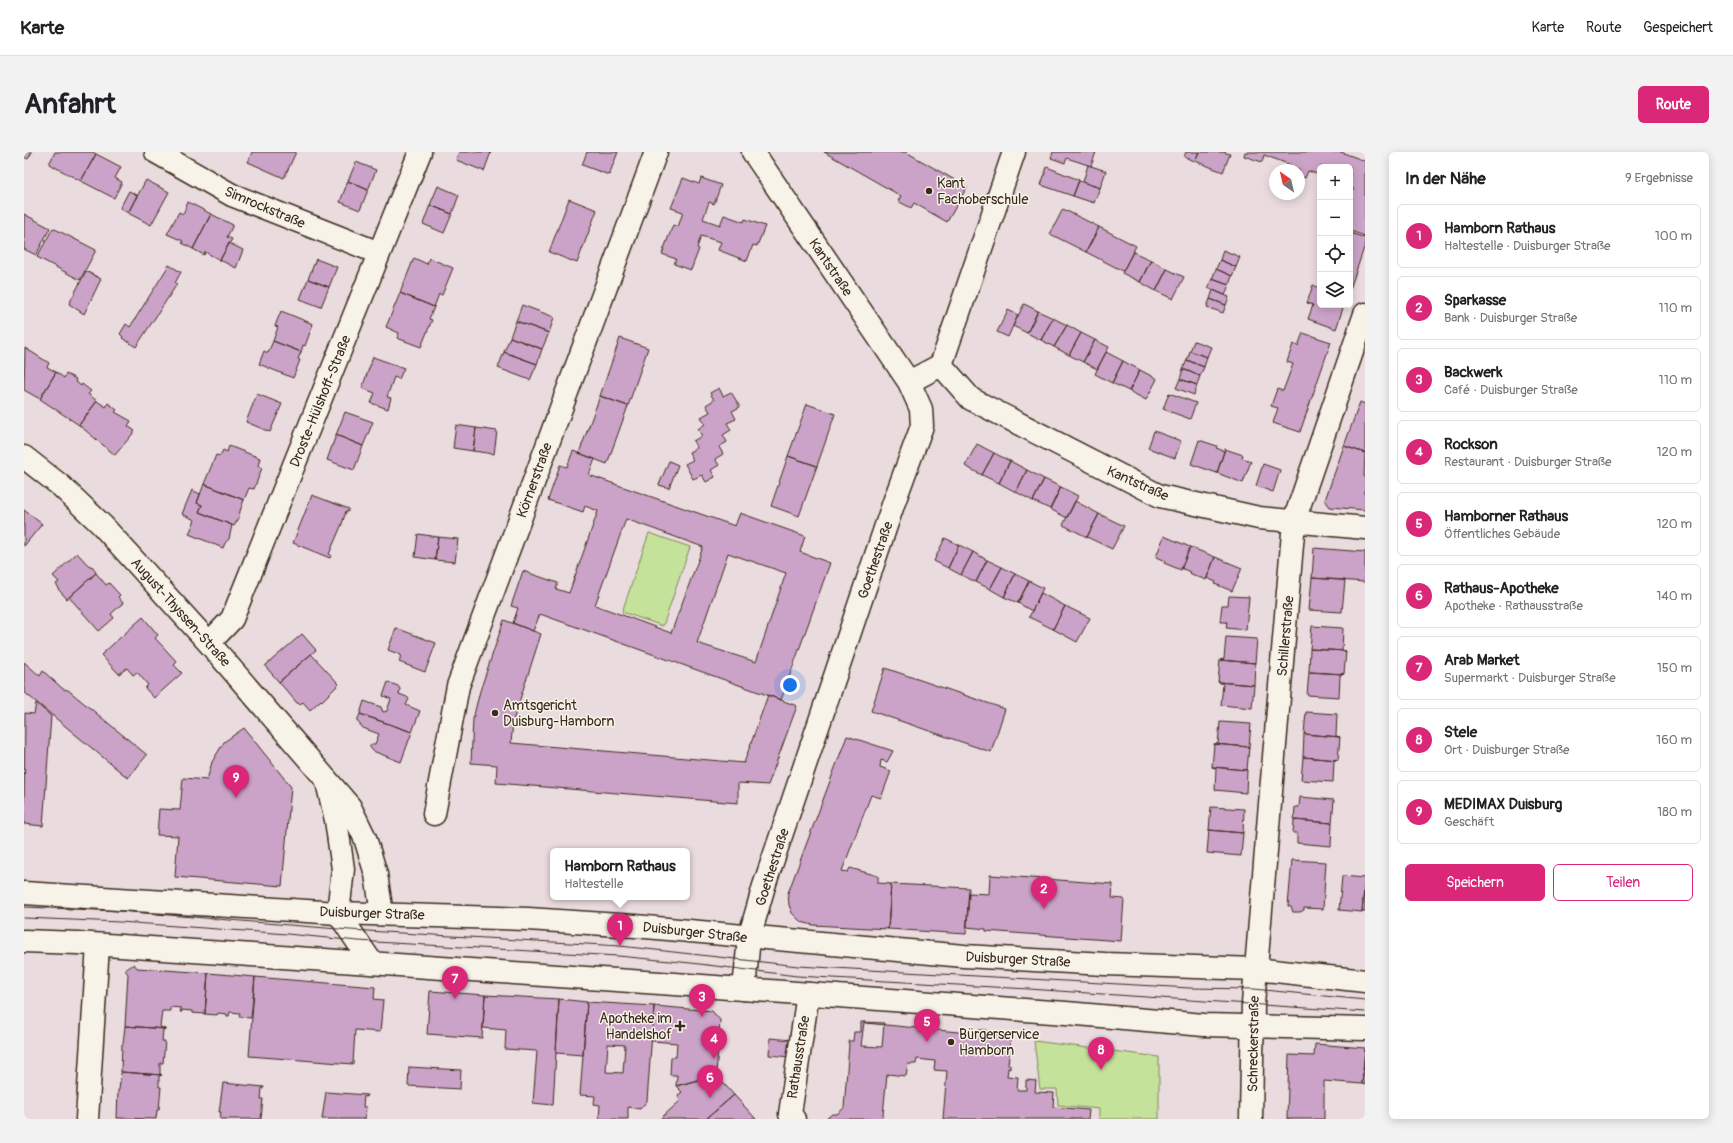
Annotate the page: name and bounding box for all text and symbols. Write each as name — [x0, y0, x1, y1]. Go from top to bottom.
text: Karte — [20, 16, 64, 40]
text: Karte — [1532, 19, 1564, 36]
text: Route — [1586, 19, 1621, 36]
text: Gespeichert — [1643, 19, 1713, 36]
button: Route — [1638, 86, 1709, 123]
text: Anfahrt — [24, 87, 116, 122]
north arrow — [1269, 164, 1305, 200]
map controls — [1317, 164, 1353, 308]
button: + — [1317, 164, 1353, 200]
text: In der Nähe — [1405, 168, 1486, 189]
text: 9 Ergebnisse — [1625, 170, 1693, 186]
place label: Kant Fachoberschule — [937, 175, 1028, 208]
street label: Simrockstraße — [222, 183, 308, 232]
marker: Kant Fachoberschule — [924, 186, 934, 196]
button: − — [1317, 200, 1353, 236]
text: Hamborn Rathaus — [1444, 219, 1556, 238]
text: 1 — [1416, 228, 1422, 244]
text: 100 m — [1655, 228, 1692, 244]
street label: Kantstraße — [805, 235, 856, 299]
button: locate — [1317, 236, 1353, 272]
text: Haltestelle · Duisburger Straße — [1444, 238, 1610, 254]
button: layers — [1317, 272, 1353, 308]
text: Sparkasse — [1444, 291, 1506, 310]
text: 2 — [1415, 300, 1423, 316]
text: 110 m — [1659, 300, 1692, 316]
text: Bank · Duisburger Straße — [1444, 310, 1577, 326]
street label: Droste-Hülshoff-Straße — [286, 333, 355, 470]
text: Backwerk — [1444, 363, 1502, 382]
text: 3 — [1415, 372, 1423, 388]
text: 110 m — [1659, 372, 1692, 388]
text: Café · Duisburger Straße — [1444, 382, 1578, 398]
text: Rockson — [1444, 435, 1498, 454]
street label: Körnerstraße — [513, 440, 556, 520]
text: 4 — [1415, 444, 1423, 460]
text: 120 m — [1656, 444, 1692, 460]
text: Restaurant · Duisburger Straße — [1444, 454, 1611, 470]
street label: Kantstraße — [1104, 462, 1171, 505]
text: Hamborner Rathaus — [1444, 507, 1568, 526]
text: 5 — [1415, 516, 1423, 532]
text: 120 m — [1656, 516, 1692, 532]
street label: Goethestraße — [854, 519, 897, 601]
text: Öffentliches Gebäude — [1444, 526, 1560, 542]
street label: August-Thyssen-Straße — [127, 554, 234, 670]
text: Rathaus-Apotheke — [1444, 579, 1559, 598]
text: 6 — [1415, 588, 1423, 604]
text: 140 m — [1656, 588, 1692, 604]
street label: Schillerstraße — [1274, 595, 1298, 677]
text: Apotheke · Rathausstraße — [1444, 598, 1583, 614]
text: Arab Market — [1444, 651, 1520, 670]
text: 7 — [1416, 660, 1422, 676]
text: 150 m — [1657, 660, 1692, 676]
text: Supermarkt · Duisburger Straße — [1444, 670, 1616, 686]
your location — [780, 675, 800, 695]
place label: Amtsgericht Duisburg-Hamborn — [503, 697, 614, 730]
marker: Amtsgericht Duisburg-Hamborn — [490, 708, 500, 718]
text: Stele — [1444, 723, 1477, 742]
text: 8 — [1416, 732, 1422, 748]
text: 160 m — [1656, 732, 1692, 748]
text: Ort · Duisburger Straße — [1444, 742, 1570, 758]
pin: 9 — [223, 765, 249, 798]
text: MEDIMAX Duisburg — [1444, 795, 1562, 814]
text: 9 — [1416, 804, 1422, 820]
text: 180 m — [1657, 804, 1692, 820]
text: Geschäft — [1444, 814, 1494, 830]
street label: Goethestraße — [752, 826, 793, 908]
popup — [550, 848, 690, 900]
text: Hamborn Rathaus — [564, 857, 676, 876]
button: Speichern — [1405, 864, 1545, 901]
button: Teilen — [1553, 864, 1693, 901]
text: Haltestelle — [564, 876, 623, 892]
pin: 2 — [1031, 876, 1057, 909]
street label: Duisburger Straße — [319, 903, 425, 924]
pin: 1 — [607, 913, 633, 946]
street label: Duisburger Straße — [642, 919, 748, 946]
street label: Duisburger Straße — [965, 948, 1071, 971]
pin: 7 — [442, 966, 468, 999]
pin: 3 — [689, 984, 715, 1017]
street label: Schreckerstraße — [1244, 996, 1263, 1092]
pin: 5 — [914, 1009, 940, 1042]
place label: Apotheke im Handelshof — [599, 1010, 672, 1043]
street label: Rathausstraße — [784, 1014, 813, 1100]
marker: Apotheke im Handelshof — [675, 1021, 685, 1031]
pin: 4 — [701, 1026, 727, 1059]
place label: Bürgerservice Hamborn — [959, 1026, 1039, 1059]
marker: Bürgerservice Hamborn — [946, 1037, 956, 1047]
pin: 8 — [1088, 1037, 1114, 1070]
pin: 6 — [697, 1065, 723, 1098]

